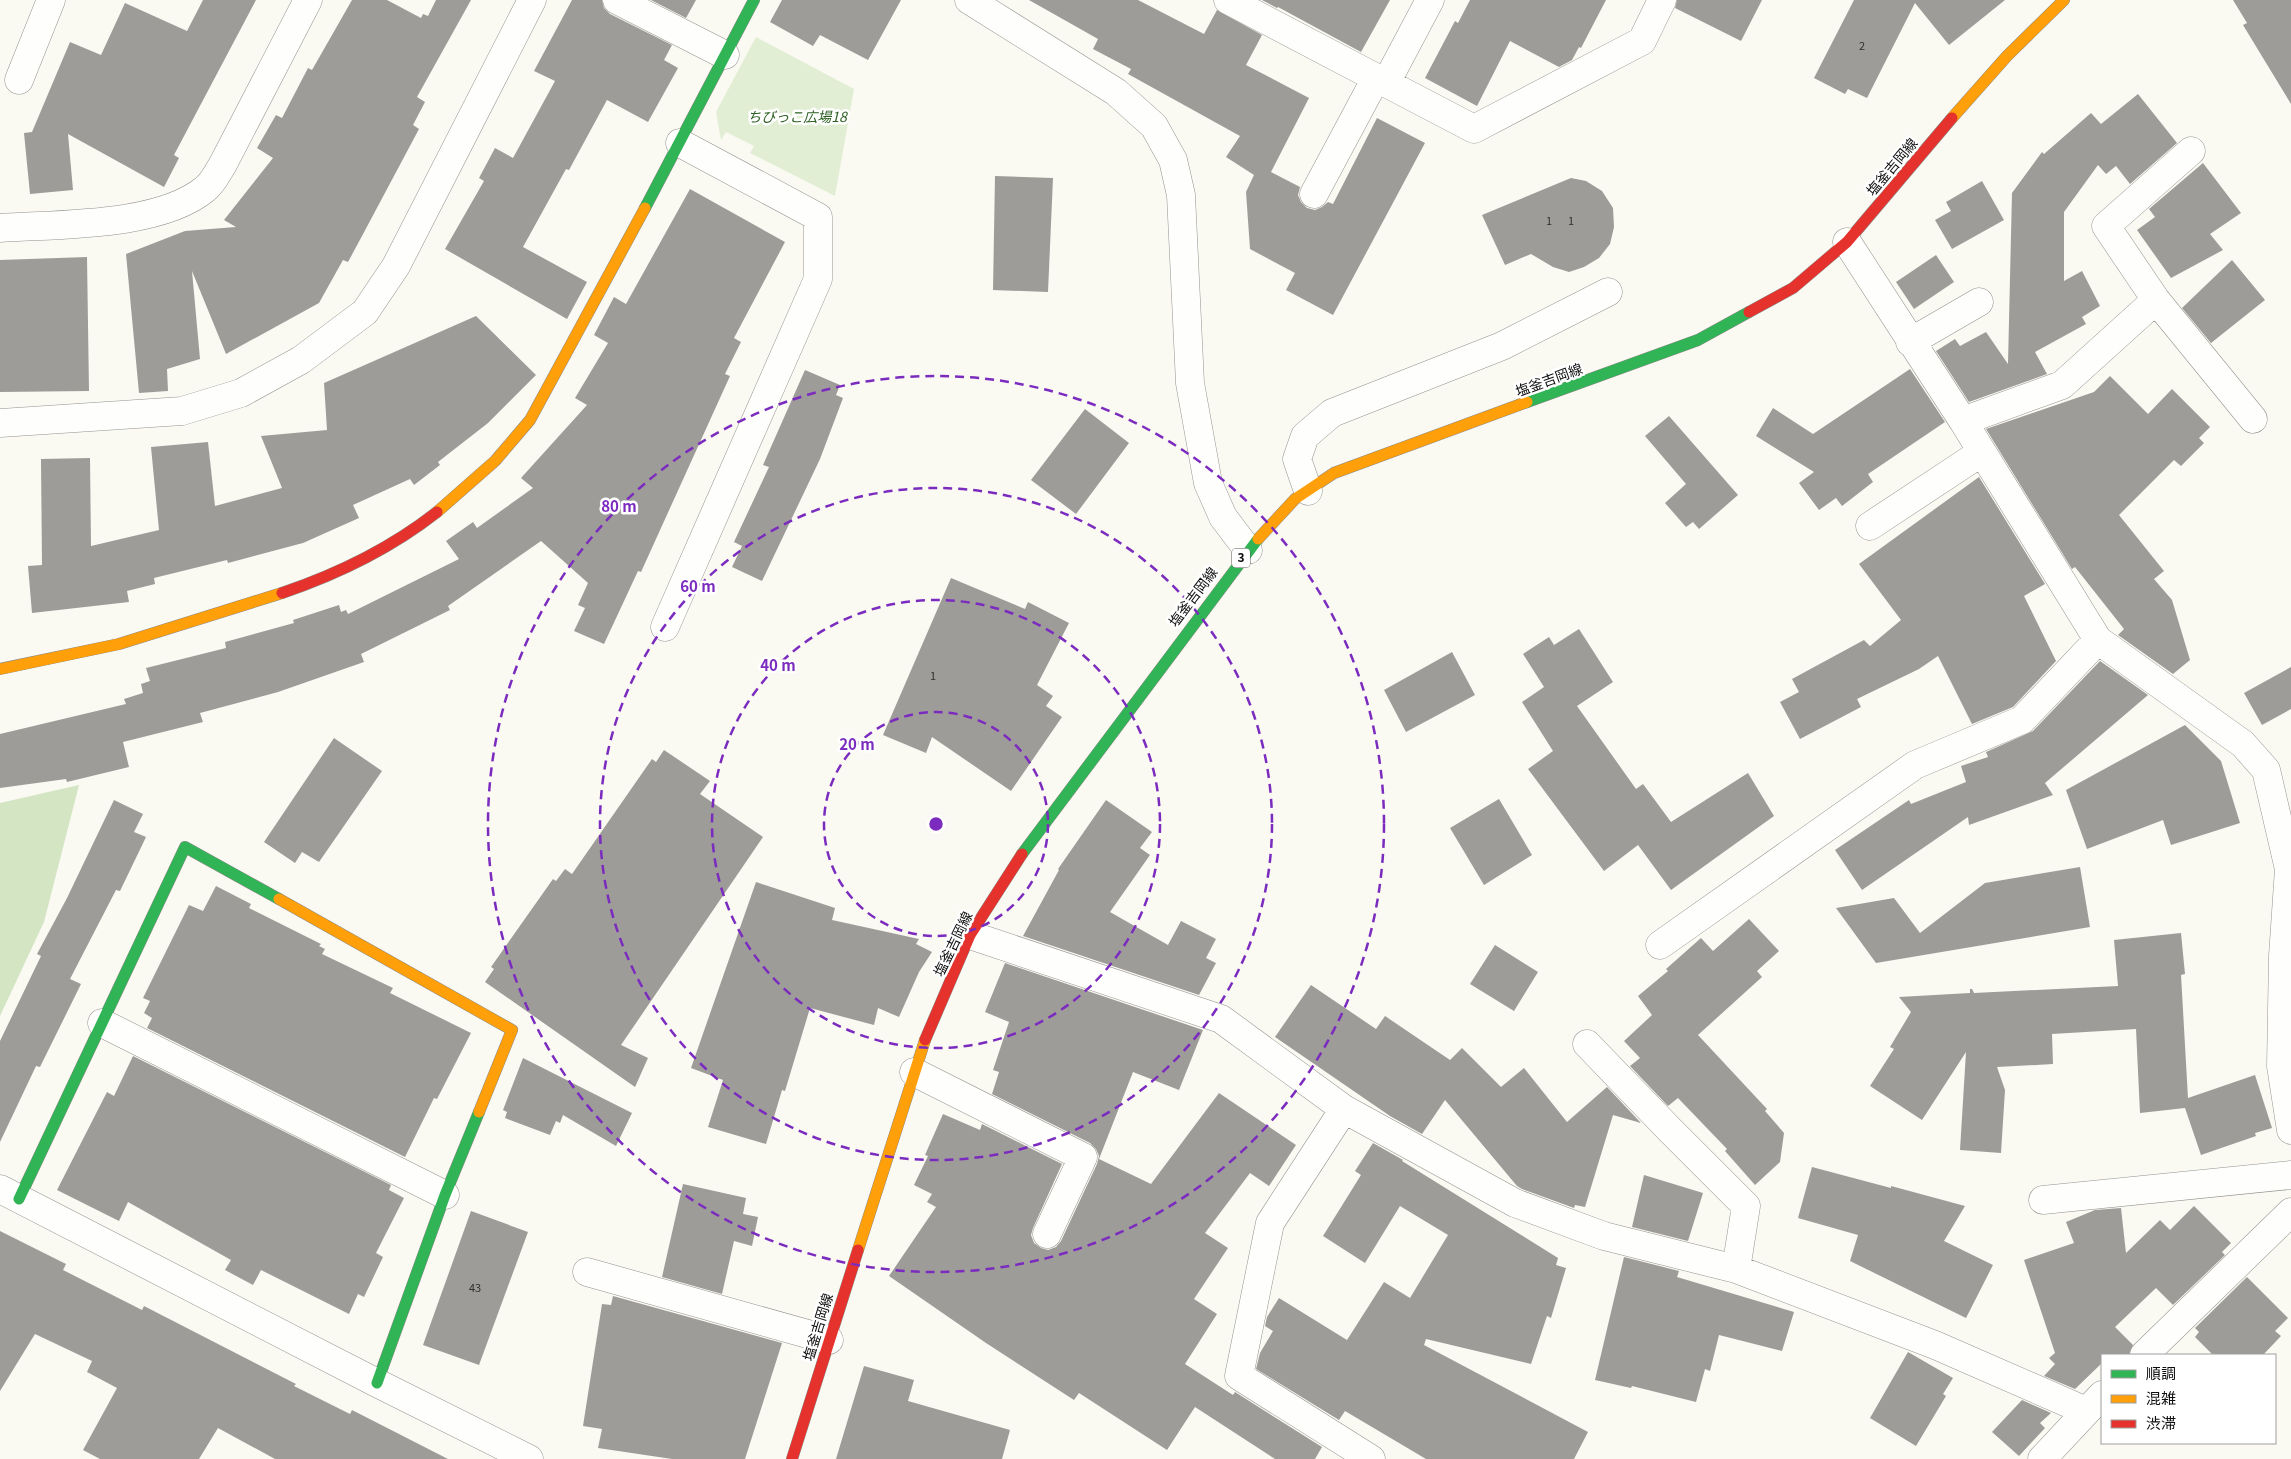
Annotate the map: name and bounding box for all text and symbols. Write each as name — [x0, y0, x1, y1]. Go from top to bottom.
house number: 2 — [1859, 37, 1865, 53]
park label: ちびっこ広場18 — [747, 106, 848, 126]
street label: 塩釜吉岡線 — [1861, 133, 1921, 200]
house number: 1 — [1546, 212, 1552, 228]
house number: 1 — [1568, 212, 1574, 228]
street label: 塩釜吉岡線 — [1512, 358, 1585, 400]
text: 80 m — [601, 495, 637, 516]
road number: 3 — [1232, 548, 1250, 568]
street label: 塩釜吉岡線 — [1163, 562, 1221, 630]
text: 60 m — [680, 575, 716, 596]
text: 40 m — [760, 654, 796, 675]
house number: 1 — [930, 667, 936, 683]
text: 20 m — [839, 733, 875, 754]
centre of rings — [927, 815, 945, 833]
street label: 塩釜吉岡線 — [928, 908, 976, 979]
house number: 43 — [469, 1279, 481, 1295]
street label: 塩釜吉岡線 — [797, 1290, 837, 1363]
legend — [2101, 1354, 2276, 1444]
text: 順調 — [2146, 1362, 2176, 1383]
text: 混雑 — [2146, 1387, 2176, 1408]
text: 渋滞 — [2146, 1412, 2176, 1433]

